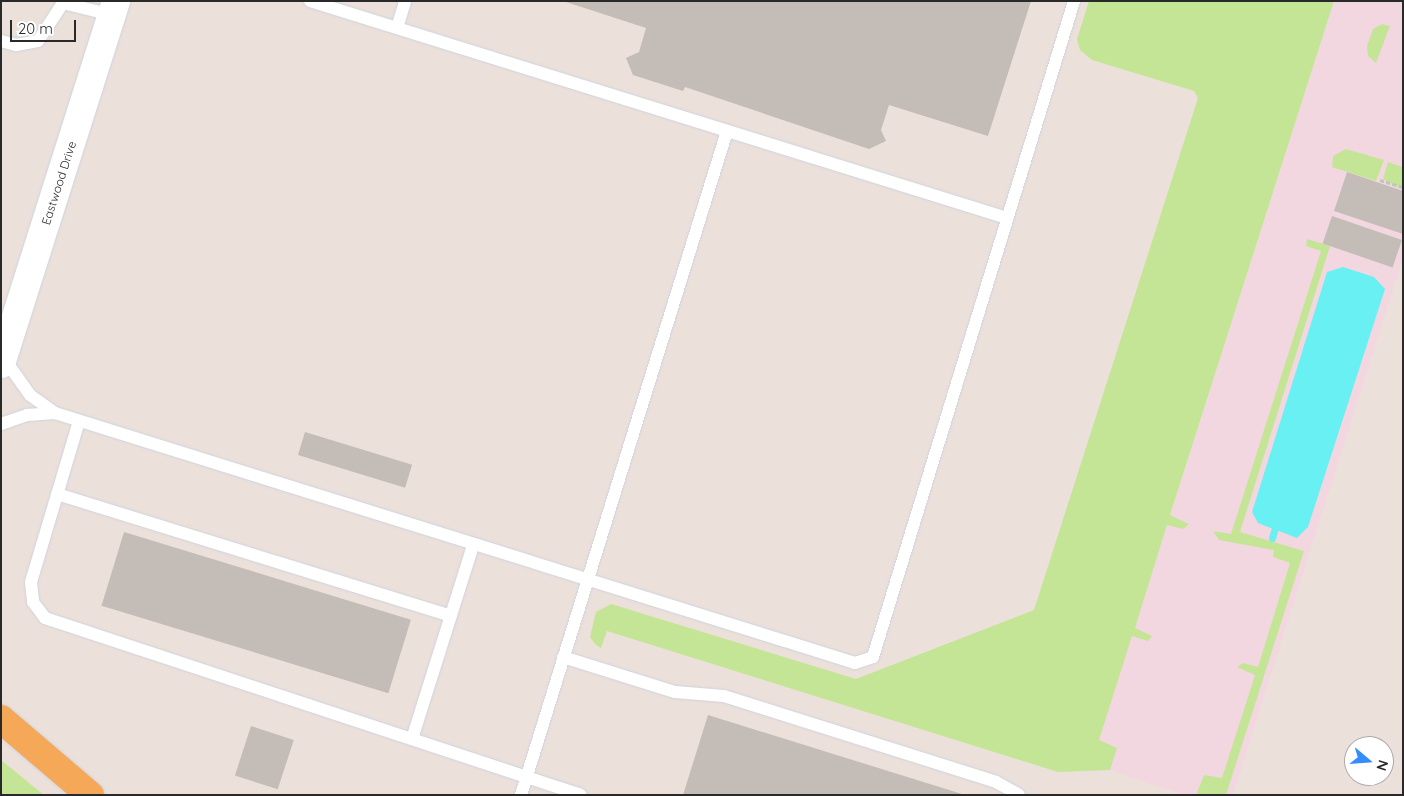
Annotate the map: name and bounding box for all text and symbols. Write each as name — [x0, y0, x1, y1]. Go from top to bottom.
scale bar — [12, 10, 79, 42]
text: 20 m — [18, 19, 53, 38]
street label: Eastwood Drive — [39, 139, 79, 227]
north arrow — [1344, 736, 1394, 786]
text: N — [1372, 758, 1392, 773]

